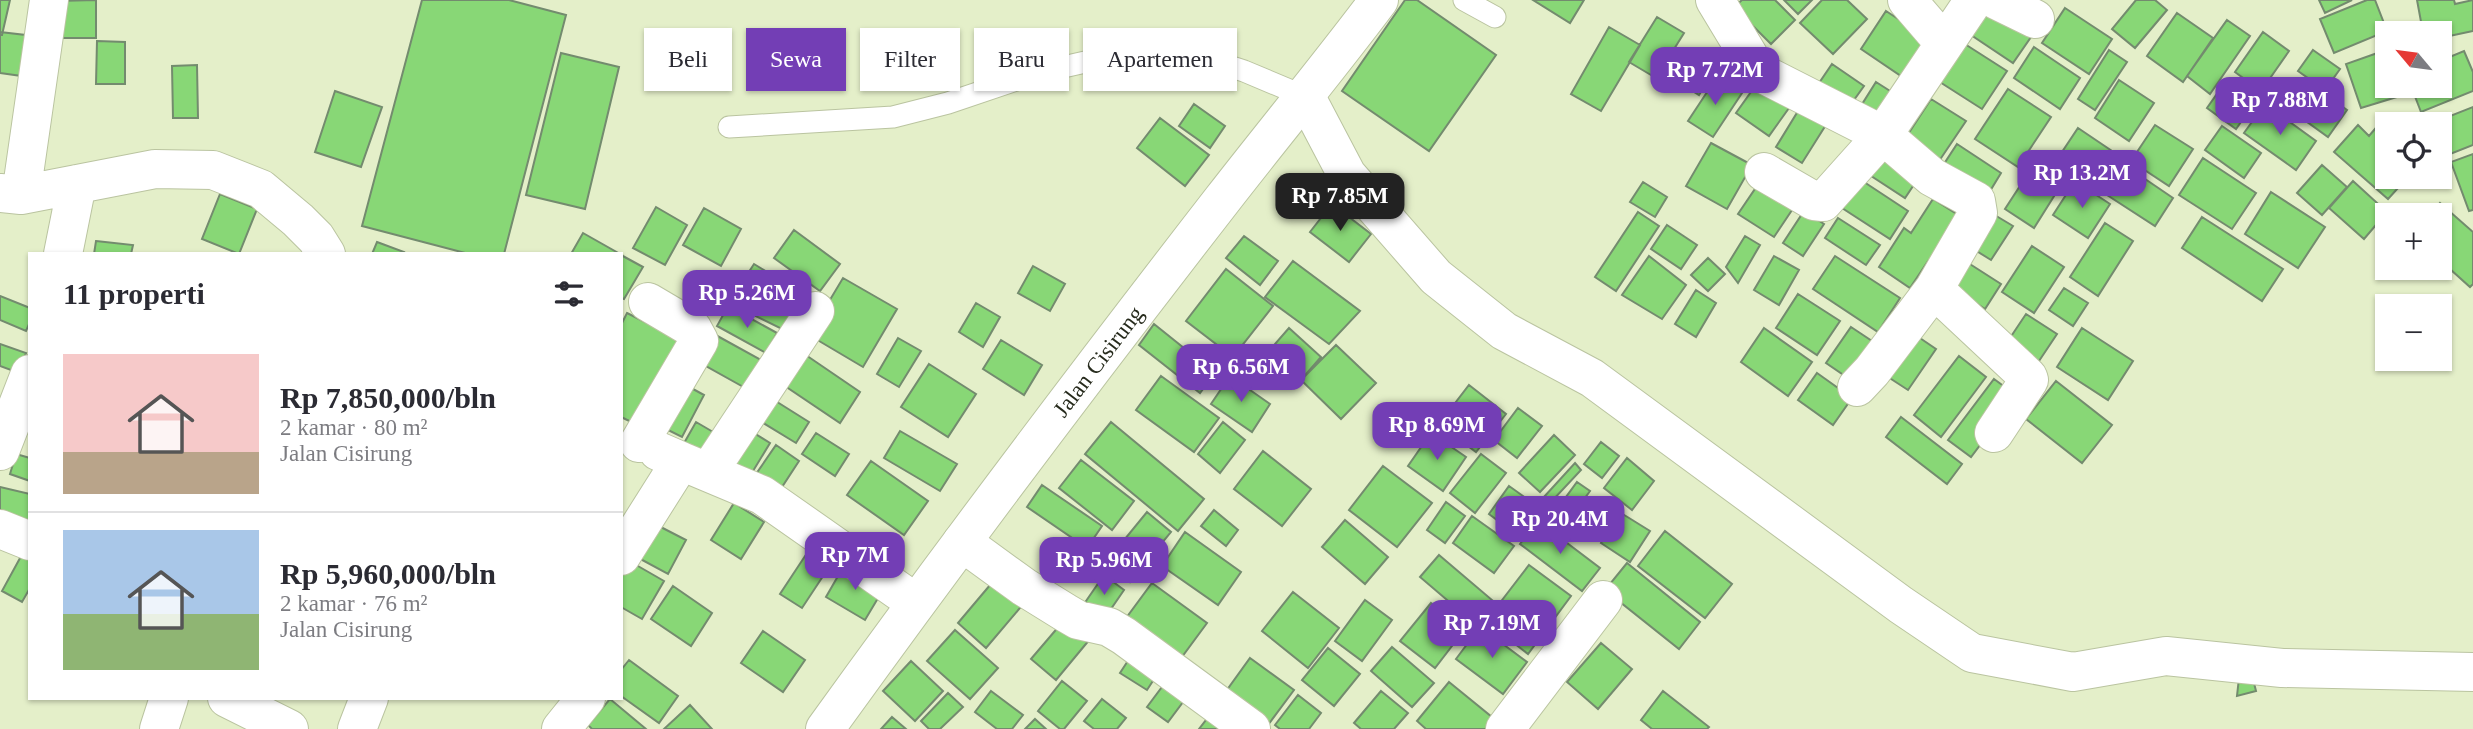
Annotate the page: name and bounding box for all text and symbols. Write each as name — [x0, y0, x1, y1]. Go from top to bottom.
north arrow — [2375, 21, 2452, 98]
map controls — [2375, 21, 2452, 371]
chip: Beli — [644, 28, 732, 91]
chip: Sewa — [746, 28, 846, 91]
chip: Filter — [860, 28, 960, 91]
chip: Baru — [974, 28, 1069, 91]
chip: Apartemen — [1083, 28, 1237, 91]
pin: Rp 7.72M — [1643, 48, 1787, 107]
text: Rp 7.72M — [1666, 57, 1764, 82]
pin: Rp 7.88M — [2208, 78, 2352, 137]
text: Rp 7.88M — [2231, 87, 2329, 112]
button: locate — [2375, 112, 2452, 189]
pin: Rp 13.2M — [2010, 150, 2154, 210]
text: Rp 13.2M — [2033, 160, 2131, 185]
pin: Rp 7.85M — [1268, 174, 1412, 233]
text: Rp 7.85M — [1291, 183, 1389, 208]
button: + — [2375, 203, 2452, 280]
pin: Rp 5.26M — [675, 270, 819, 330]
icon: filters — [550, 275, 588, 313]
text: 11 properti — [63, 277, 205, 310]
text: Rp 5.26M — [698, 280, 796, 305]
button: − — [2375, 294, 2452, 371]
street label: Jalan Cisirung — [1048, 301, 1148, 421]
pin: Rp 6.56M — [1169, 344, 1313, 404]
text: Rp 6.56M — [1192, 354, 1290, 379]
text: Rp 7,850,000/bln — [280, 381, 496, 414]
icon: home — [119, 382, 203, 466]
pin: Rp 8.69M — [1365, 402, 1509, 462]
text: Rp 8.69M — [1388, 412, 1486, 437]
text: 2 kamar · 80 m² — [280, 415, 427, 440]
text: Jalan Cisirung — [280, 441, 412, 466]
pin: Rp 20.4M — [1488, 496, 1632, 556]
text: Rp 20.4M — [1511, 506, 1609, 531]
pin: Rp 7M — [806, 532, 904, 592]
pin: Rp 5.96M — [1032, 538, 1176, 597]
text: Rp 7M — [821, 542, 889, 567]
text: Rp 5.96M — [1055, 547, 1153, 572]
text: Rp 5,960,000/bln — [280, 557, 496, 590]
icon: home — [119, 558, 203, 642]
text: 2 kamar · 76 m² — [280, 591, 427, 616]
pin: Rp 7.19M — [1420, 600, 1564, 660]
text: Rp 7.19M — [1443, 610, 1541, 635]
text: Jalan Cisirung — [280, 617, 412, 642]

